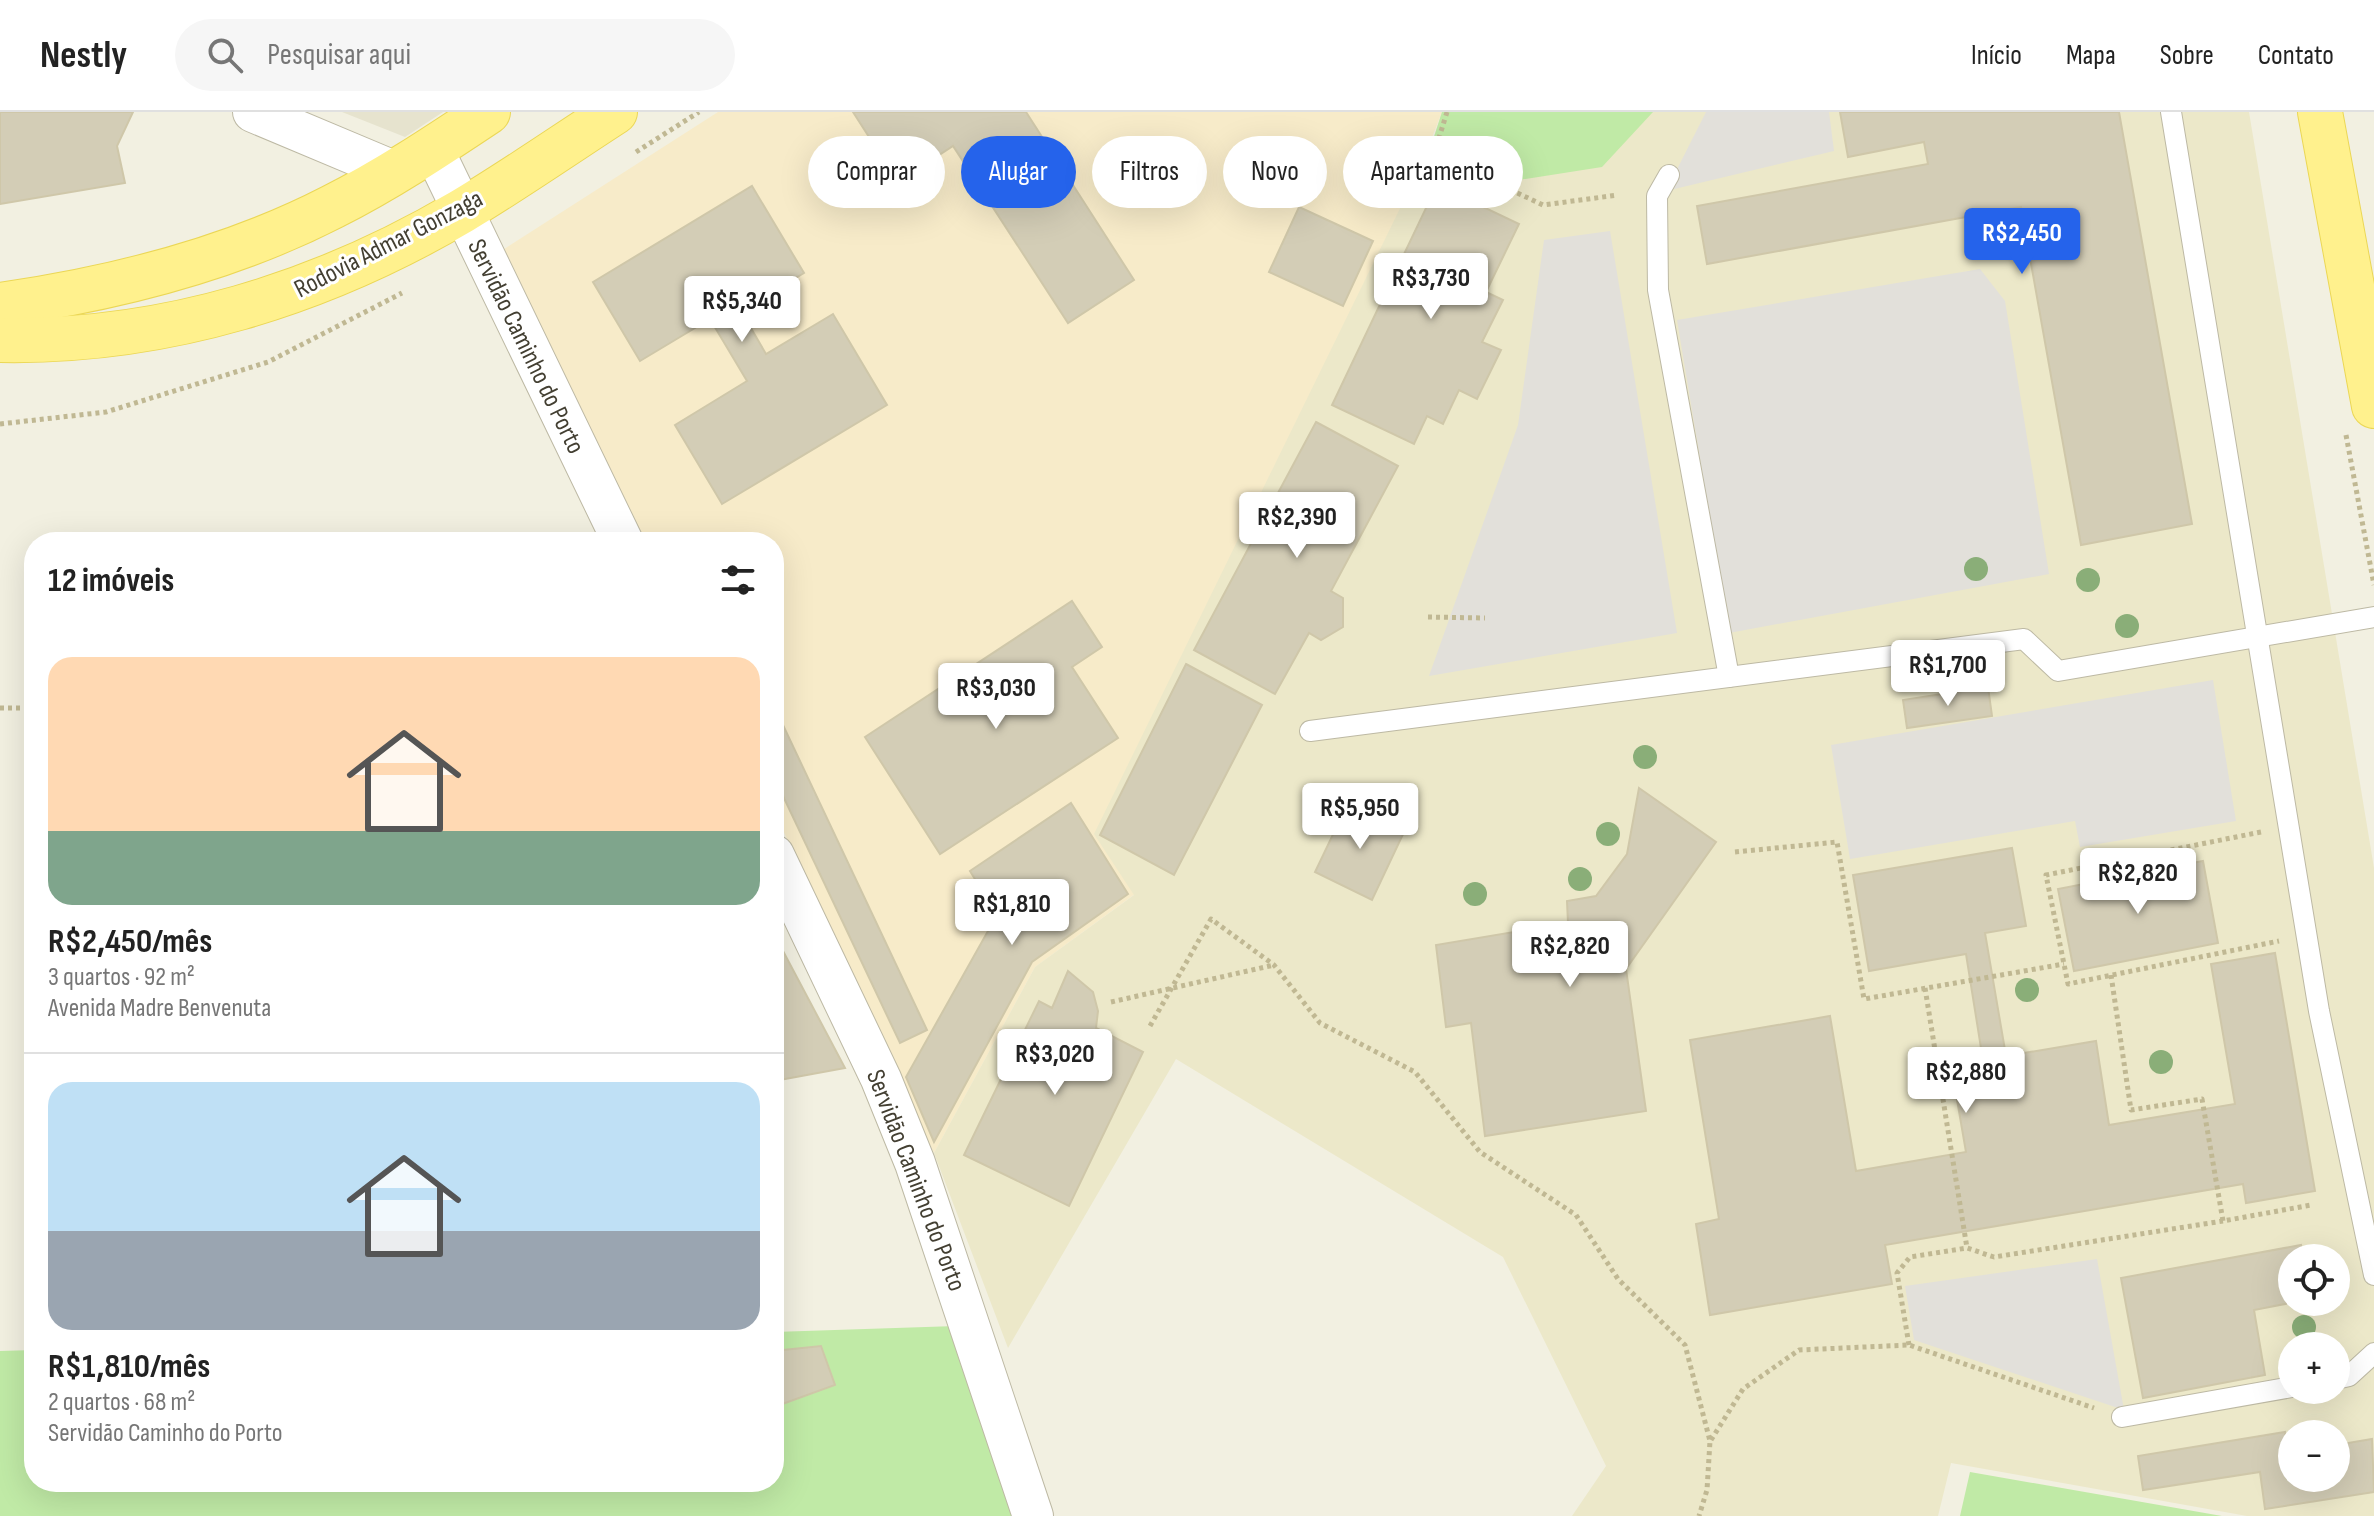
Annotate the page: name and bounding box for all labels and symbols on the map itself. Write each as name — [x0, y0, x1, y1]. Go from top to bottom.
street label: Rodovia Admar Gonzaga — [289, 183, 488, 305]
pin: R$2,450 — [1948, 208, 2096, 276]
street label: Servidão Caminho do Porto — [460, 234, 591, 459]
pin: R$3,730 — [1357, 253, 1505, 321]
pin: R$5,340 — [668, 276, 816, 344]
pin: R$2,390 — [1223, 492, 1371, 560]
pin: R$1,700 — [1874, 640, 2022, 708]
pin: R$3,030 — [922, 663, 1070, 731]
pin: R$5,950 — [1286, 783, 1434, 851]
pin: R$2,820 — [2064, 848, 2212, 916]
pin: R$1,810 — [938, 879, 1086, 947]
pin: R$2,820 — [1496, 921, 1644, 989]
pin: R$3,020 — [981, 1029, 1129, 1097]
pin: R$2,880 — [1892, 1047, 2040, 1115]
street label: Servidão Caminho do Porto — [859, 1065, 972, 1296]

